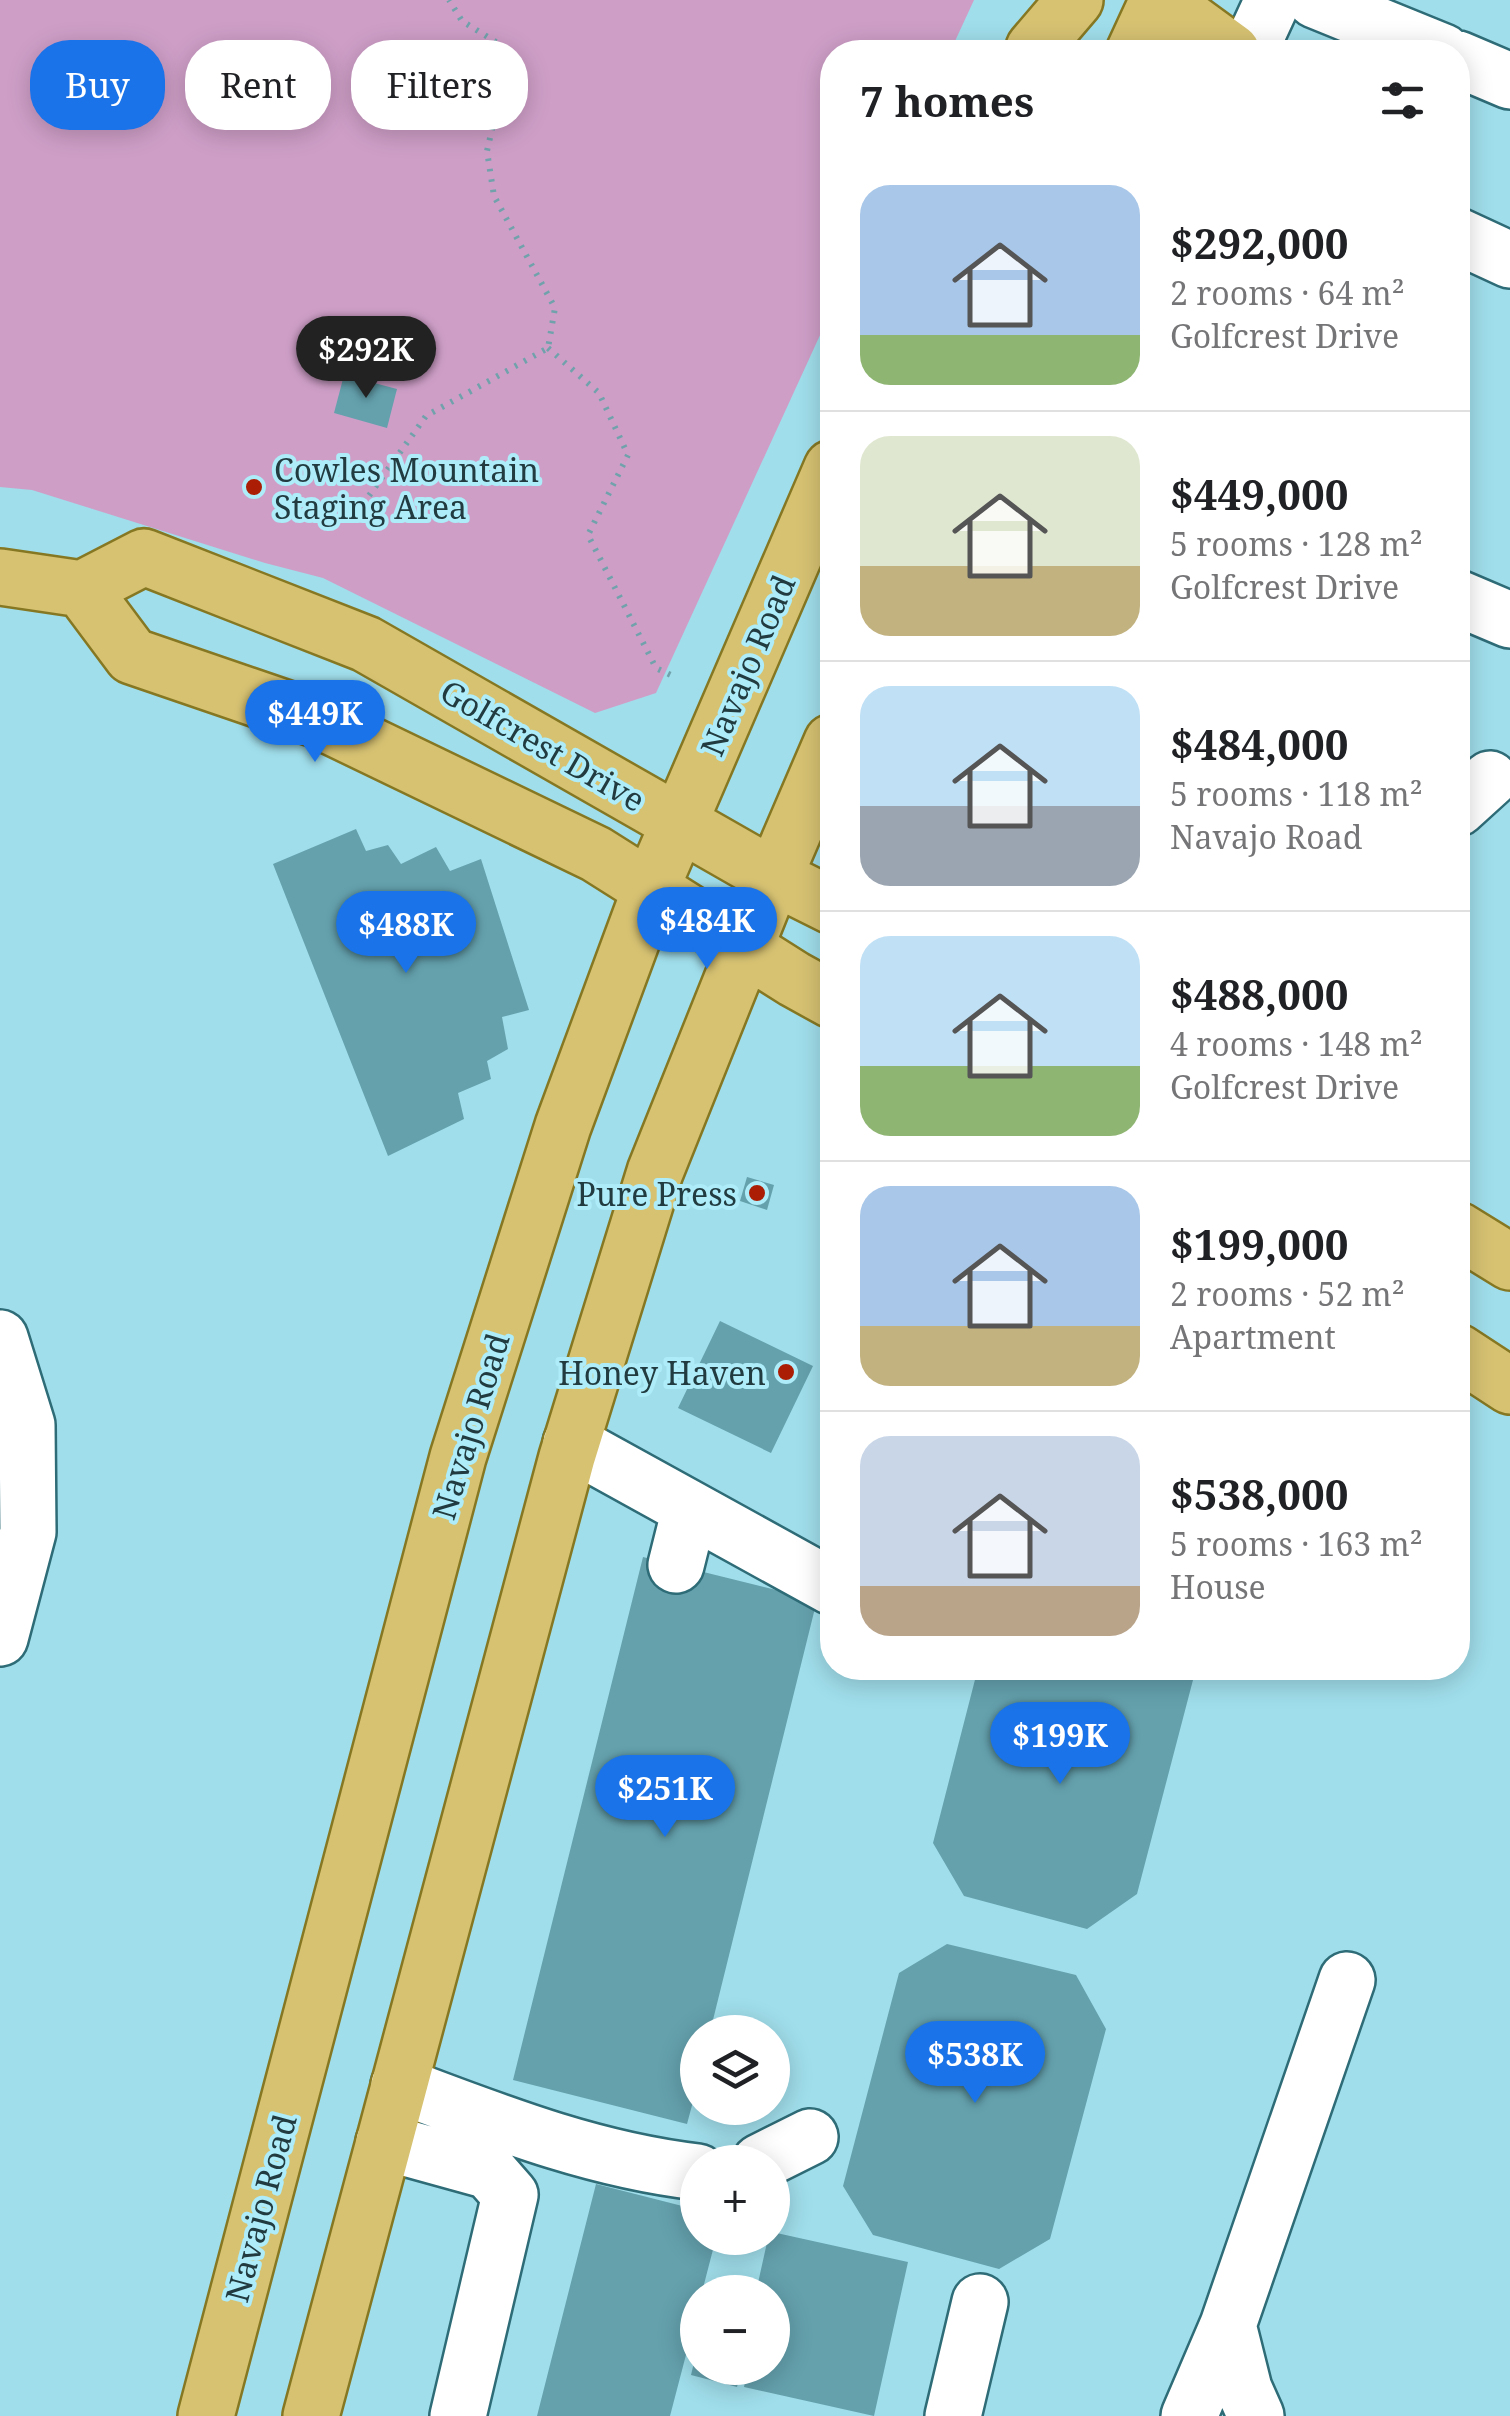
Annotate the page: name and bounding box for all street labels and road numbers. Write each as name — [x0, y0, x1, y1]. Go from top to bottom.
street label: Navajo Road — [690, 568, 805, 762]
street label: Golfcrest Drive — [433, 669, 653, 821]
street label: Navajo Road — [421, 1327, 519, 1524]
street label: Navajo Road — [214, 2109, 306, 2307]

